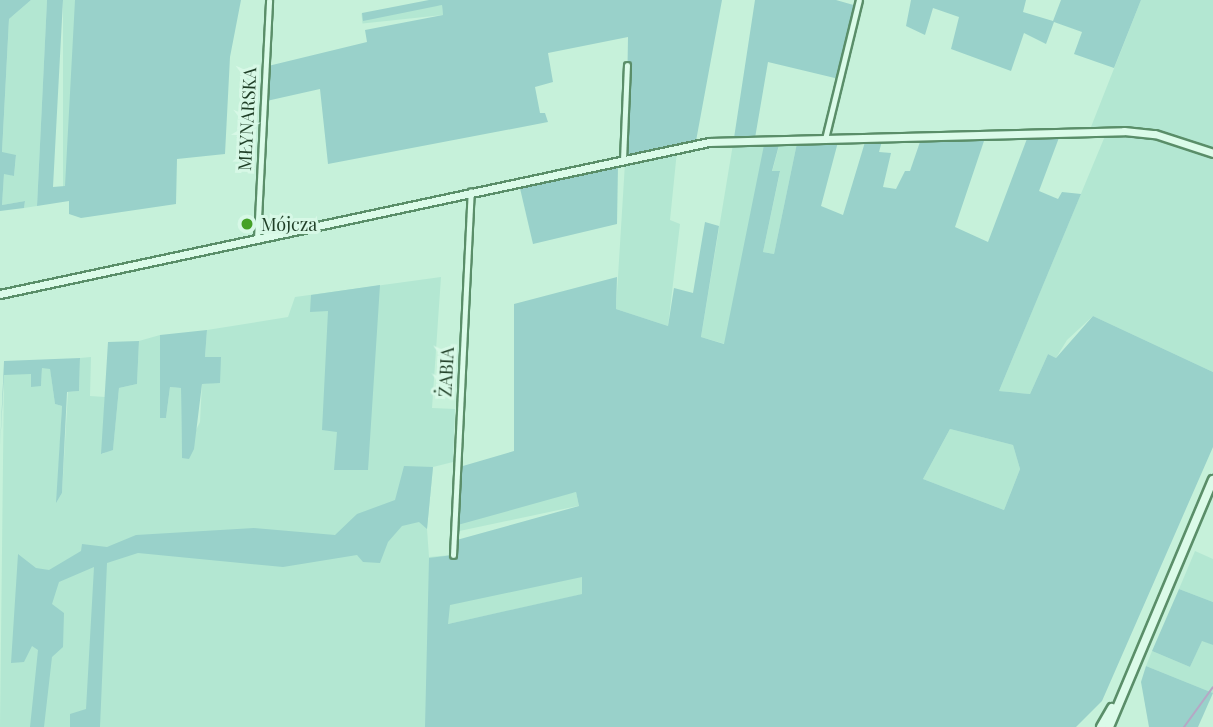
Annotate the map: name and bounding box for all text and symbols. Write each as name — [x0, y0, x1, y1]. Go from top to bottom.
street label: MŁYNARSKA — [234, 67, 260, 171]
place label: Mójcza — [261, 213, 317, 235]
marker: Mójcza — [239, 216, 255, 232]
street label: ŻABIA — [434, 346, 458, 398]

